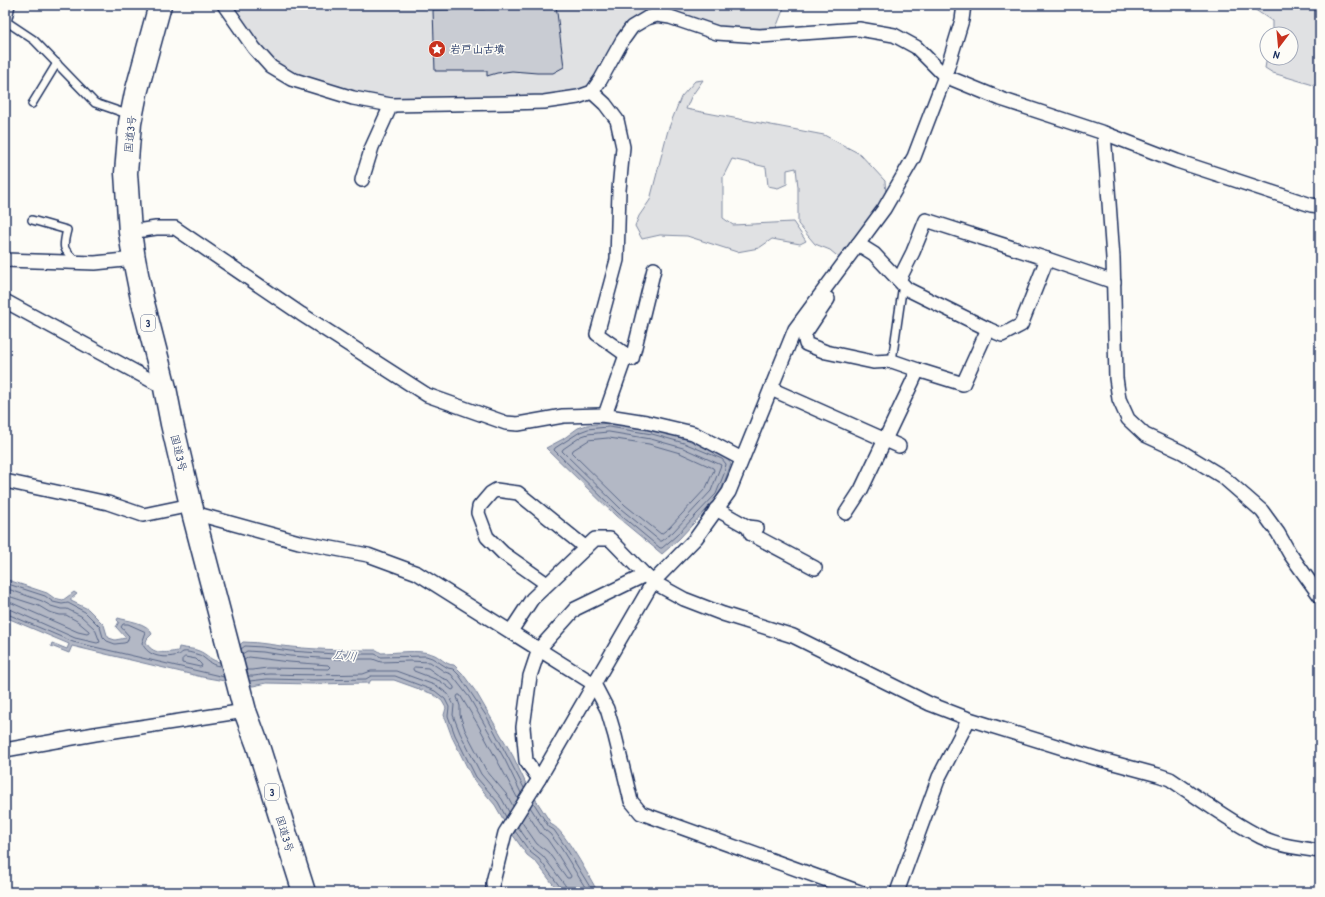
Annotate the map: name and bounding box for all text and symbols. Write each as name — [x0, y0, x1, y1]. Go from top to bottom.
north arrow — [1259, 26, 1299, 66]
place icon: 岩戸山古墳 — [427, 39, 447, 59]
place label: 岩戸山古墳 — [450, 42, 505, 56]
text: N — [1271, 48, 1281, 63]
street label: 国道3号 — [121, 114, 139, 154]
road number: 3 — [141, 315, 155, 331]
street label: 国道3号 — [168, 433, 190, 473]
water label: 広川 — [332, 645, 358, 665]
road number: 3 — [265, 784, 279, 800]
street label: 国道3号 — [273, 814, 297, 854]

